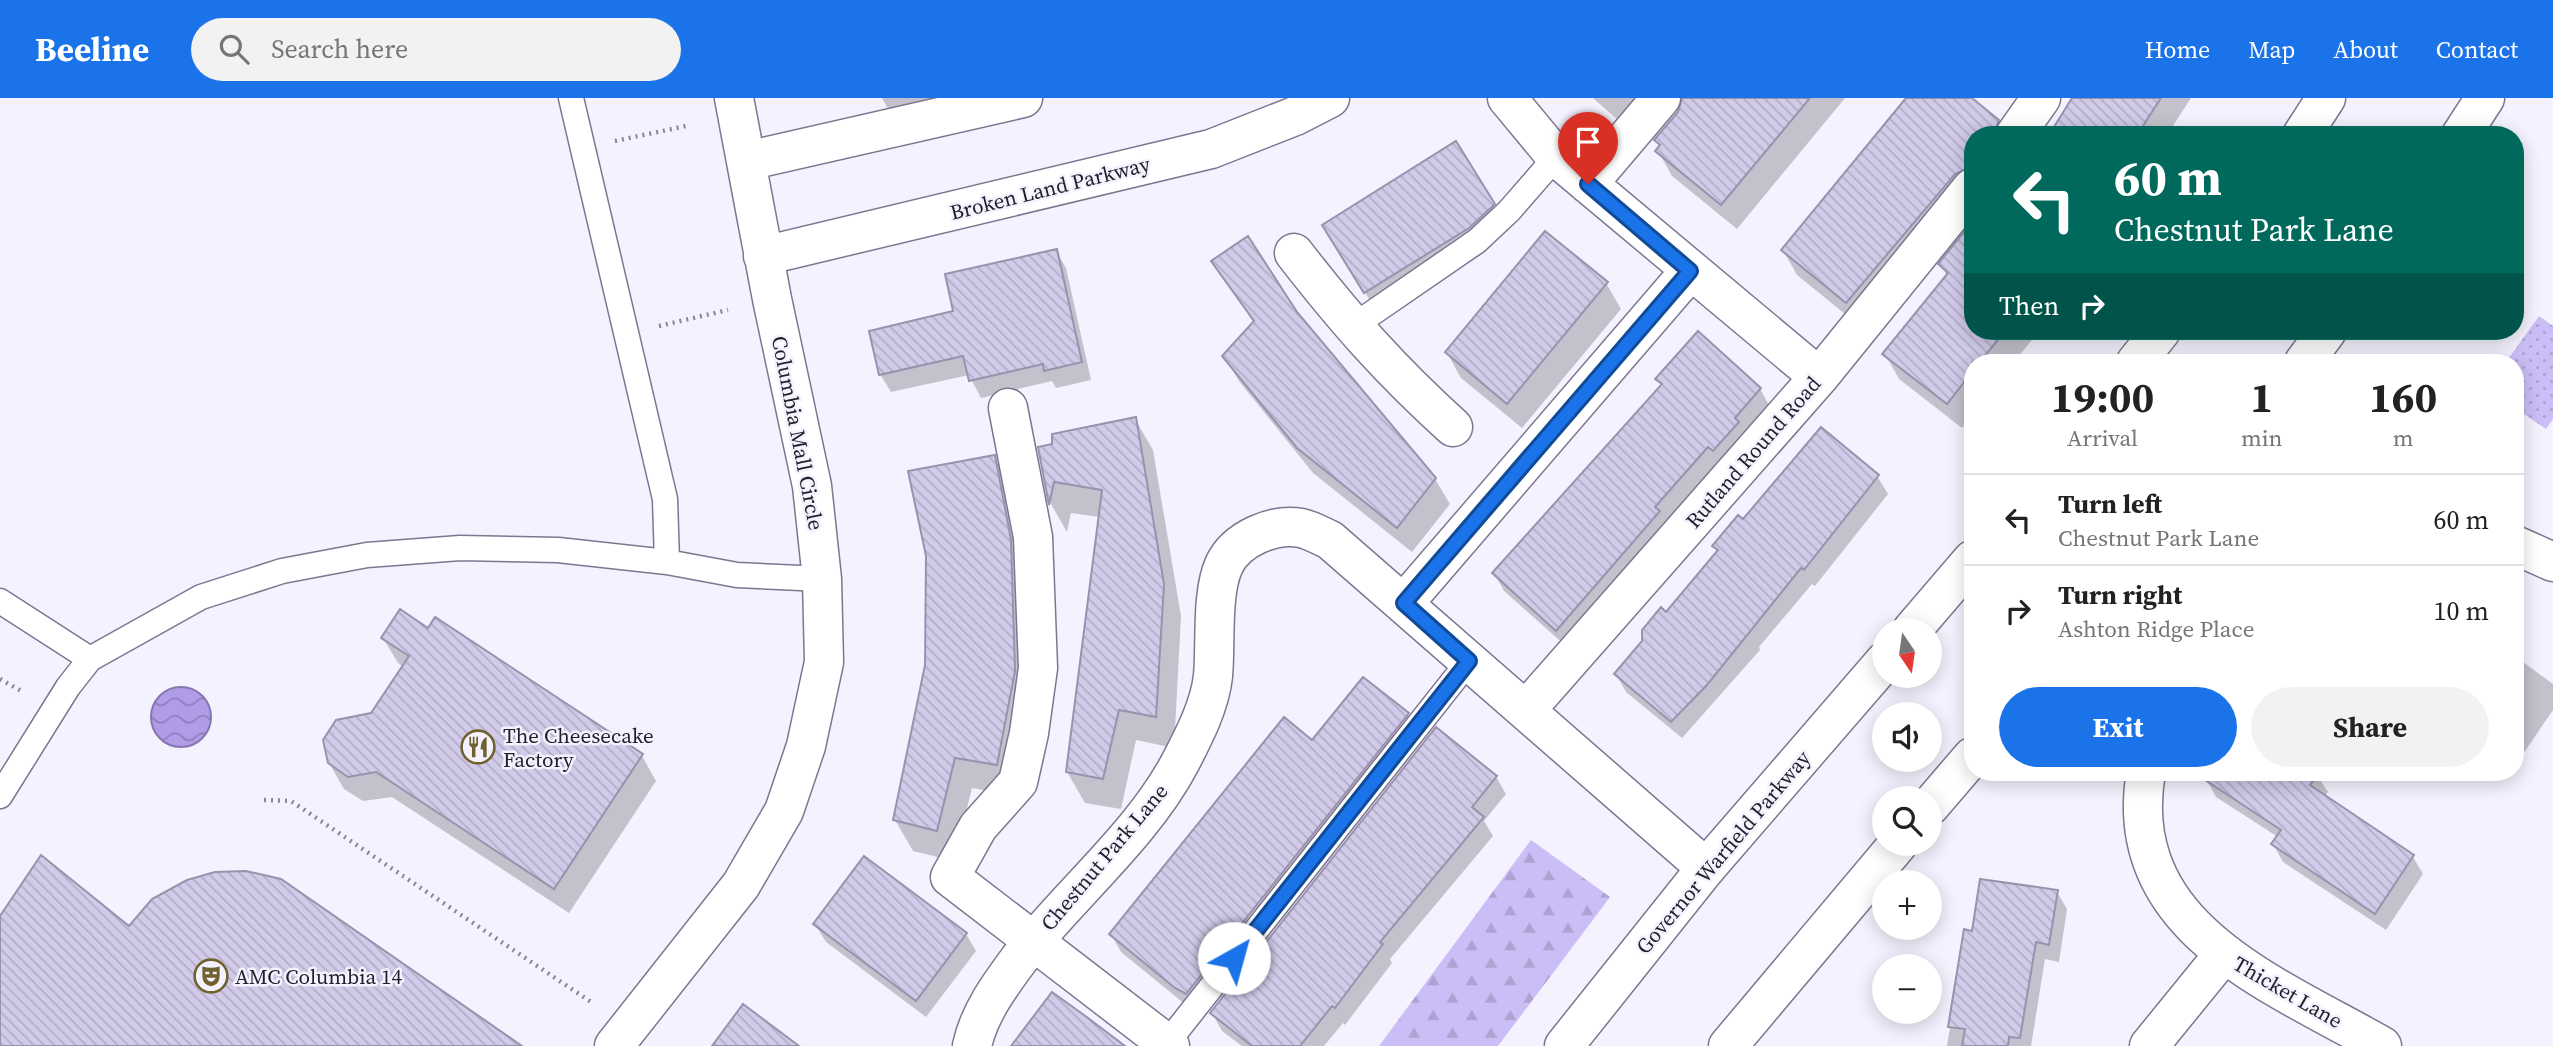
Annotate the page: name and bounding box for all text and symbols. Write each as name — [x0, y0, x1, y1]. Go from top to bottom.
search box — [191, 18, 681, 81]
text: Beeline — [35, 27, 149, 72]
icon: search — [215, 30, 253, 68]
text: Search here — [271, 31, 408, 67]
text: Home — [2145, 33, 2210, 66]
text: Map — [2248, 33, 2295, 66]
text: About — [2333, 33, 2398, 66]
text: Contact — [2436, 33, 2518, 66]
pin — [1558, 112, 1618, 184]
icon: arrive — [1569, 123, 1607, 161]
text: 60 m — [2114, 144, 2222, 211]
street label: Broken Land Parkway — [947, 149, 1153, 227]
icon: left — [1999, 154, 2090, 245]
text: Chestnut Park Lane — [2114, 208, 2394, 252]
icon: right — [2073, 287, 2111, 325]
text: Then — [1999, 288, 2059, 324]
street label: Columbia Mall Circle — [765, 333, 831, 533]
text: 19:00 — [2051, 368, 2154, 426]
text: 1 — [2250, 368, 2273, 426]
text: 160 — [2369, 368, 2437, 426]
street label: Rutland Round Road — [1679, 370, 1827, 534]
text: Arrival — [2067, 422, 2138, 454]
text: min — [2241, 422, 2282, 454]
text: m — [2393, 422, 2414, 454]
text: Turn left — [2058, 486, 2162, 522]
icon: left — [1999, 501, 2037, 539]
text: 60 m — [2434, 502, 2489, 538]
text: Chestnut Park Lane — [2058, 522, 2259, 554]
text: Turn right — [2058, 577, 2182, 613]
icon: right — [1999, 592, 2037, 630]
text: 10 m — [2434, 593, 2489, 629]
text: Ashton Ridge Place — [2058, 613, 2254, 645]
north arrow — [1872, 618, 1942, 688]
map controls — [1872, 618, 1942, 1024]
button: Exit — [1999, 687, 2237, 767]
button: Share — [2251, 687, 2489, 767]
button: sound — [1872, 702, 1942, 772]
place label: The Cheesecake Factory — [503, 721, 654, 774]
restaurant icon: The Cheesecake Factory — [459, 728, 497, 766]
street label: Governor Warfield Parkway — [1629, 744, 1817, 960]
street label: Chestnut Park Lane — [1034, 777, 1174, 937]
button: search — [1872, 786, 1942, 856]
button: + — [1872, 870, 1942, 940]
position arrow — [1197, 921, 1271, 995]
street label: Thicket Lane — [2228, 949, 2348, 1035]
button: − — [1872, 954, 1942, 1024]
theatre icon: AMC Columbia 14 — [192, 957, 230, 995]
place label: AMC Columbia 14 — [235, 962, 403, 991]

